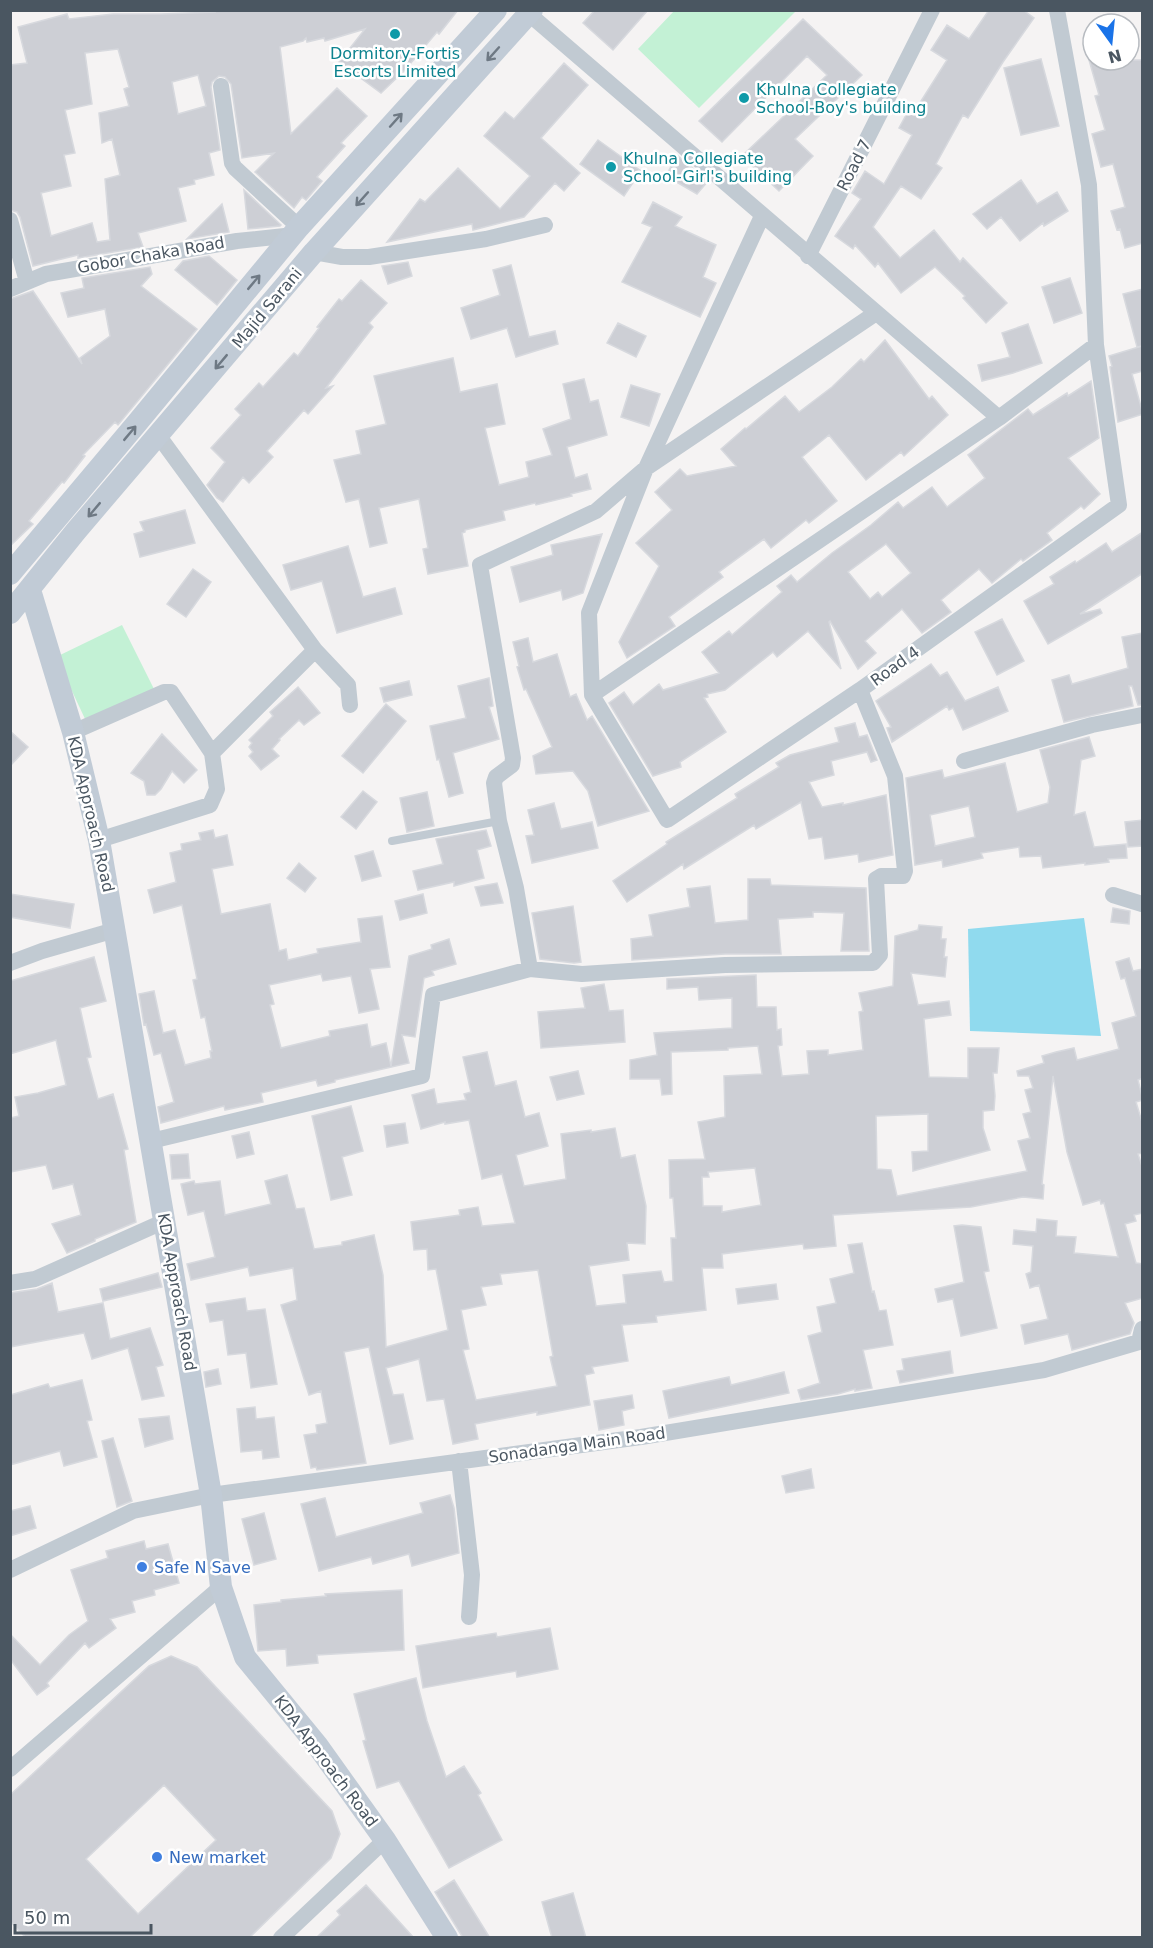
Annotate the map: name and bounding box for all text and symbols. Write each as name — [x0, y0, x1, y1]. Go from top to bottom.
north arrow — [1081, 12, 1141, 72]
marker: Dormitory-Fortis Escorts Limited — [388, 27, 402, 41]
place label: Dormitory-Fortis Escorts Limited — [330, 44, 460, 81]
text: N — [1106, 45, 1124, 67]
one-way arrow — [486, 46, 500, 61]
place label: Khulna Collegiate School-Boy's building — [756, 80, 926, 117]
marker: Khulna Collegiate School-Boy's building — [737, 91, 751, 105]
one-way arrow — [389, 113, 403, 128]
street label: Road 7 — [833, 136, 875, 194]
place label: Khulna Collegiate School-Girl's building — [623, 149, 792, 186]
marker: Khulna Collegiate School-Girl's building — [604, 160, 618, 174]
one-way arrow — [355, 191, 369, 206]
street label: Gobor Chaka Road — [76, 233, 226, 277]
street label: Majid Sarani — [228, 264, 306, 352]
one-way arrow — [247, 275, 260, 291]
one-way arrow — [214, 354, 228, 369]
one-way arrow — [123, 425, 136, 441]
one-way arrow — [87, 502, 101, 517]
street label: Road 4 — [867, 642, 923, 690]
street label: KDA Approach Road — [64, 734, 118, 894]
street label: KDA Approach Road — [154, 1212, 200, 1372]
street label: Sonadanga Main Road — [487, 1423, 667, 1467]
place label: Safe N Save — [154, 1558, 251, 1577]
marker: Safe N Save — [135, 1560, 149, 1574]
street label: KDA Approach Road — [270, 1691, 382, 1831]
place label: New market — [169, 1848, 266, 1867]
marker: New market — [150, 1850, 164, 1864]
scale bar — [15, 1897, 152, 1935]
text: 50 m — [24, 1907, 70, 1928]

